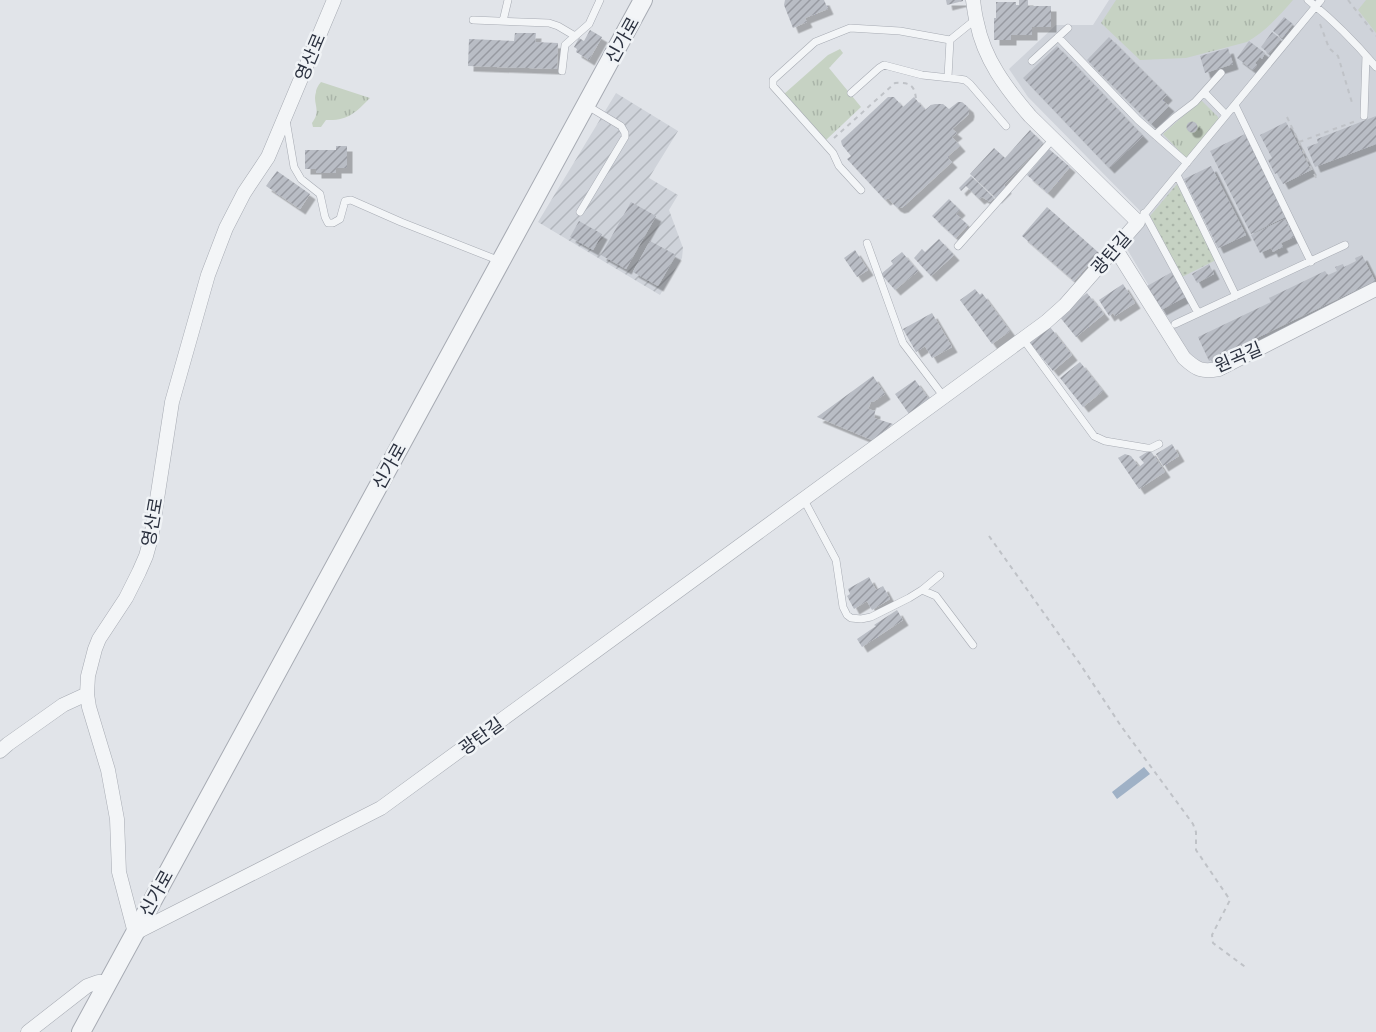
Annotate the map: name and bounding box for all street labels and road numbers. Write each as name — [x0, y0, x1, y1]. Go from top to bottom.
street label: 신가로 — [599, 12, 645, 68]
street label: 영산로 — [289, 29, 331, 85]
street label: 광탄길 — [1085, 226, 1137, 280]
street label: 원곡길 — [1210, 336, 1266, 378]
street label: 신가로 — [366, 438, 412, 494]
street label: 영산로 — [135, 495, 169, 549]
street label: 광탄길 — [454, 711, 508, 761]
street label: 신가로 — [133, 865, 179, 921]

